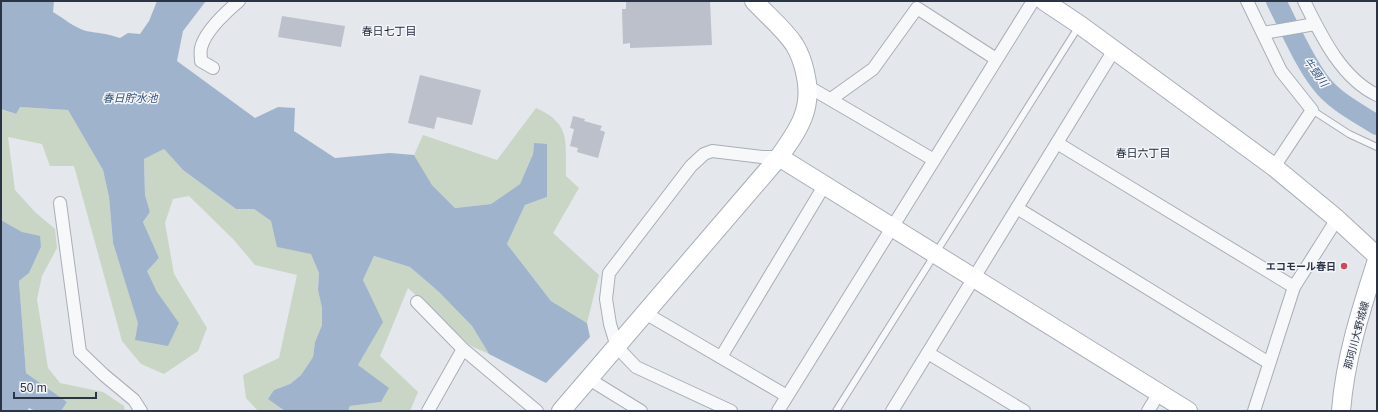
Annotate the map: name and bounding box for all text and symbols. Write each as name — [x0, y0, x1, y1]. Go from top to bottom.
district label: 春日七丁目 — [362, 25, 417, 37]
water label: 牛頸川 — [1301, 55, 1331, 90]
water label: 春日貯水池 — [103, 92, 158, 104]
district label: 春日六丁目 — [1116, 147, 1171, 159]
place label: エコモール春日 — [1266, 261, 1336, 272]
marker: エコモール春日 — [1339, 261, 1349, 271]
street label: 那珂川大野城線 — [1342, 300, 1371, 370]
scale bar — [14, 374, 96, 400]
text: 50 m — [20, 381, 47, 395]

